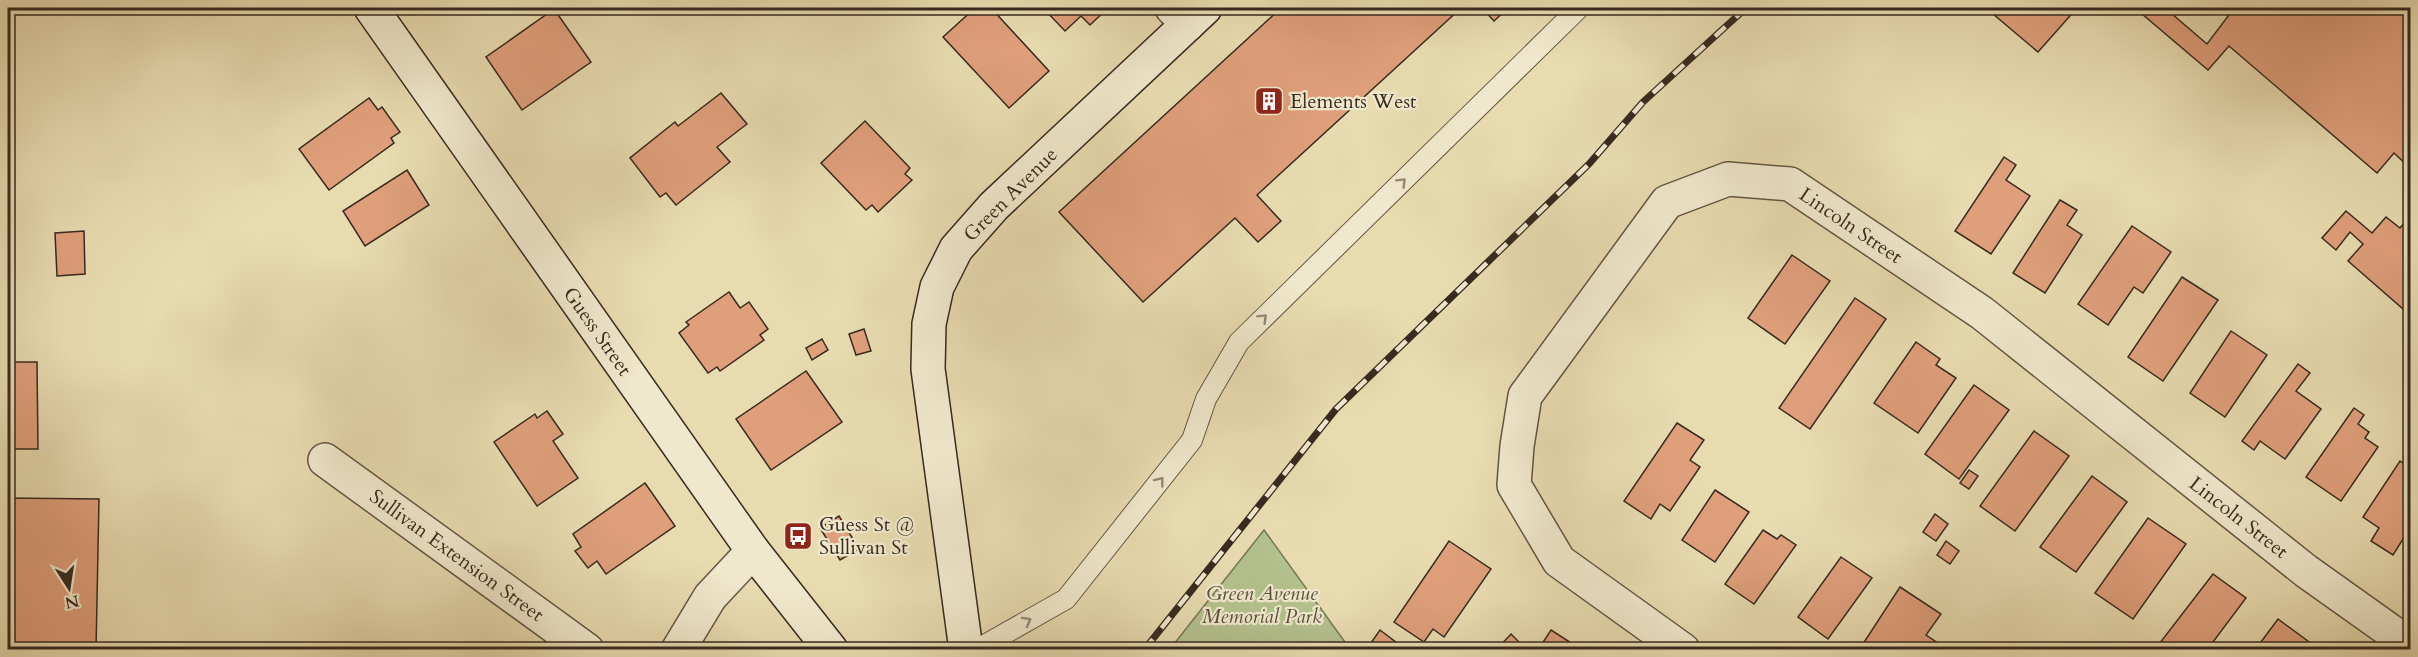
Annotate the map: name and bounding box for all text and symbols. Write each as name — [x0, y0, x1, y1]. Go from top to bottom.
building icon: Elements West — [1253, 85, 1285, 117]
place label: Elements West — [1290, 88, 1417, 115]
street label: Green Avenue — [957, 141, 1063, 247]
one-way arrow — [1395, 178, 1406, 189]
street label: Lincoln Street — [1794, 181, 1908, 270]
street label: Guess Street — [557, 281, 639, 382]
one-way arrow — [1256, 315, 1267, 326]
street label: Lincoln Street — [2184, 470, 2294, 565]
one-way arrow — [1152, 477, 1163, 488]
street label: Sullivan Extension Street — [364, 483, 550, 628]
place label: Guess St @ Sullivan St — [819, 511, 915, 561]
bus stop icon: Guess St @ Sullivan St — [782, 520, 814, 552]
north arrow — [39, 558, 99, 618]
park label: Green Avenue Memorial Park — [1202, 580, 1322, 630]
text: N — [63, 589, 81, 614]
one-way arrow — [1021, 616, 1031, 628]

